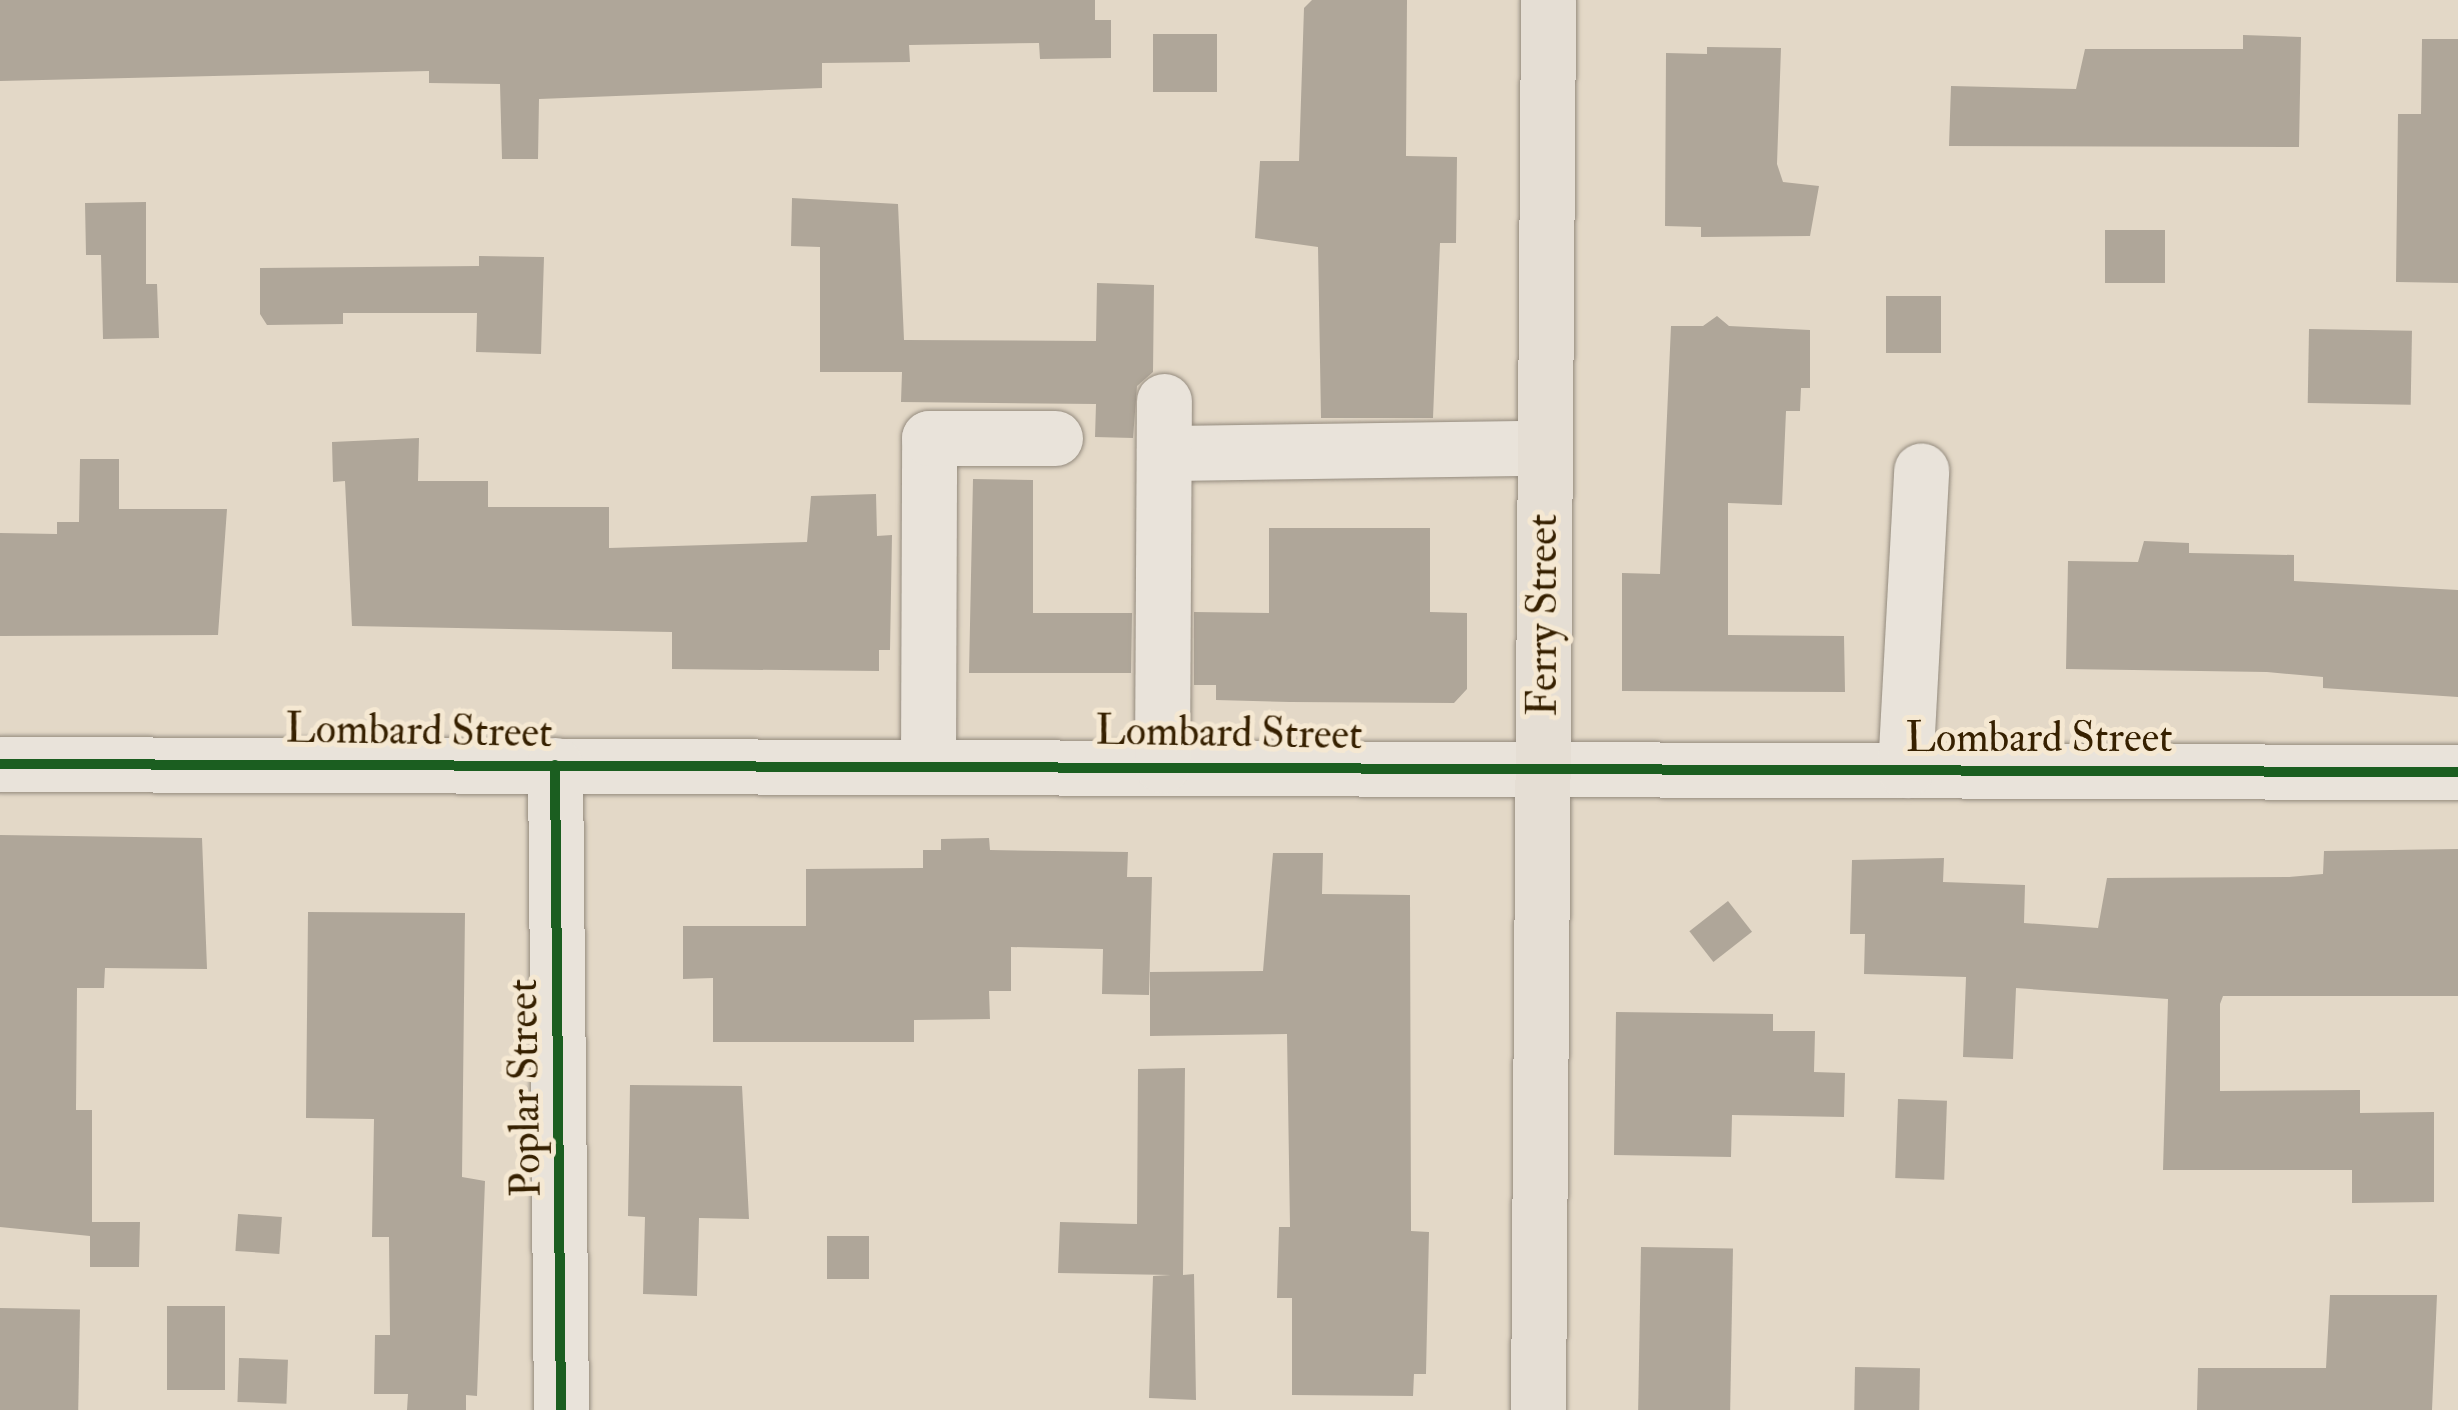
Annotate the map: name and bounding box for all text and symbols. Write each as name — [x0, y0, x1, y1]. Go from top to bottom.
street label: Ferry Street — [1518, 514, 1568, 716]
street label: Lombard Street — [285, 703, 553, 759]
street label: Lombard Street — [1095, 705, 1363, 761]
street label: Lombard Street — [1905, 713, 2173, 763]
street label: Poplar Street — [498, 978, 552, 1198]

